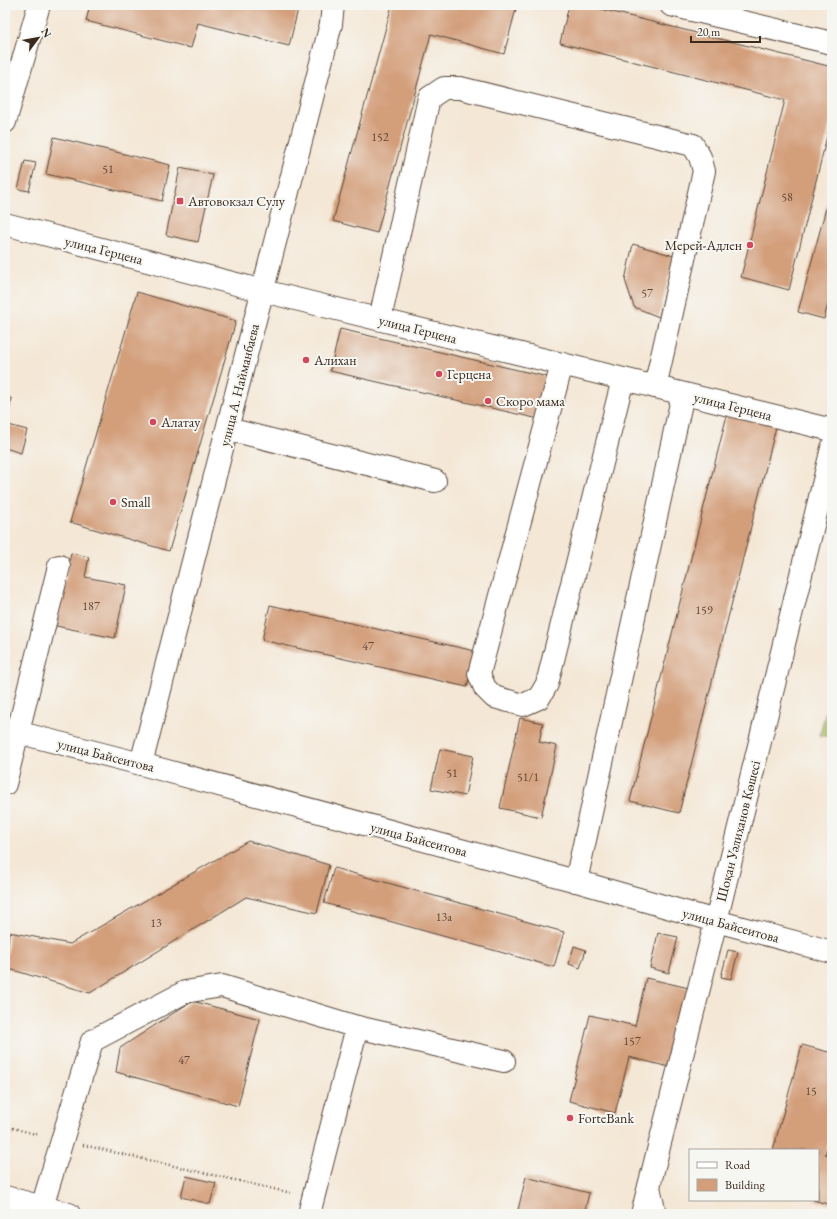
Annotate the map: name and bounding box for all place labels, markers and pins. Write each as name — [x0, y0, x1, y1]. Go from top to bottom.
place label: Автовокзал Сулу — [187, 192, 286, 210]
marker: Автовокзал Сулу — [175, 196, 185, 206]
place label: Мерей-Адлен — [665, 236, 742, 254]
marker: Мерей-Адлен — [745, 240, 755, 250]
place label: Алихан — [313, 351, 357, 369]
marker: Алихан — [301, 355, 311, 365]
place label: Герцена — [447, 365, 492, 383]
marker: Герцена — [434, 369, 444, 379]
place label: Скоро мама — [496, 392, 565, 410]
marker: Скоро мама — [483, 396, 493, 406]
place label: Алатау — [160, 413, 201, 431]
marker: Алатау — [148, 417, 158, 427]
place label: Small — [121, 493, 151, 511]
marker: Small — [108, 497, 118, 507]
place label: ForteBank — [578, 1109, 634, 1127]
marker: ForteBank — [565, 1113, 575, 1123]

